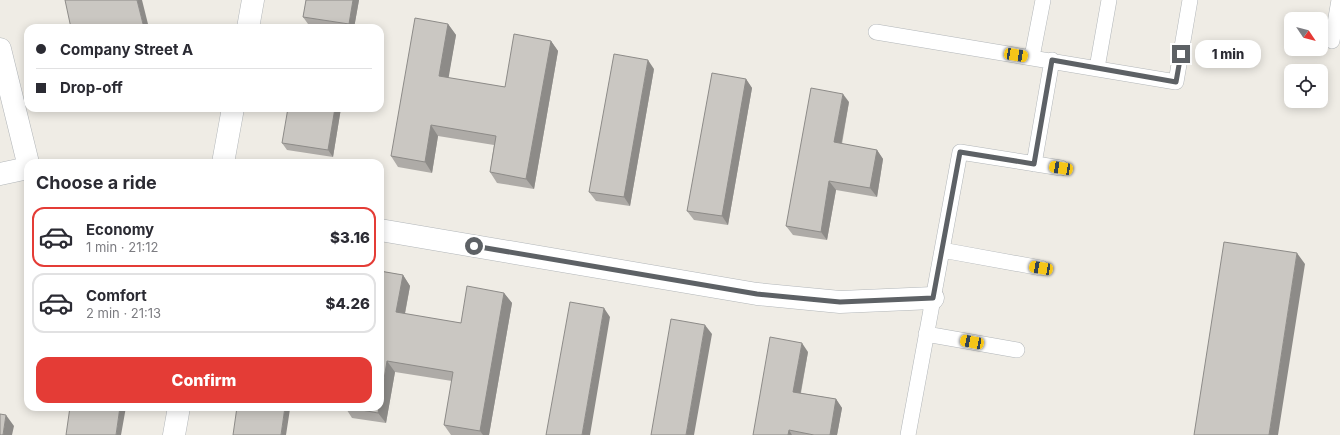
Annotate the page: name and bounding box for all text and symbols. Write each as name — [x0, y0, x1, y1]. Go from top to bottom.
north arrow — [1284, 12, 1328, 56]
map controls — [1284, 12, 1328, 108]
text: Company Street A — [60, 40, 193, 59]
callout: 1 min — [1195, 40, 1261, 68]
route end — [1172, 45, 1190, 63]
text: 1 min — [1212, 46, 1244, 62]
car — [1003, 47, 1029, 63]
button: locate — [1284, 64, 1328, 108]
text: Drop-off — [60, 78, 123, 97]
car — [1048, 160, 1074, 176]
text: Choose a ride — [36, 172, 157, 193]
icon: car — [38, 219, 74, 255]
text: Economy — [86, 220, 154, 239]
text: $3.16 — [330, 228, 370, 247]
route start — [465, 237, 483, 255]
text: 1 min · 21:12 — [86, 239, 158, 255]
car — [1028, 260, 1054, 276]
icon: car — [38, 285, 74, 321]
text: Comfort — [86, 286, 147, 305]
text: $4.26 — [325, 294, 370, 313]
text: 2 min · 21:13 — [86, 305, 161, 321]
car — [959, 334, 985, 350]
button: Confirm — [36, 357, 372, 403]

